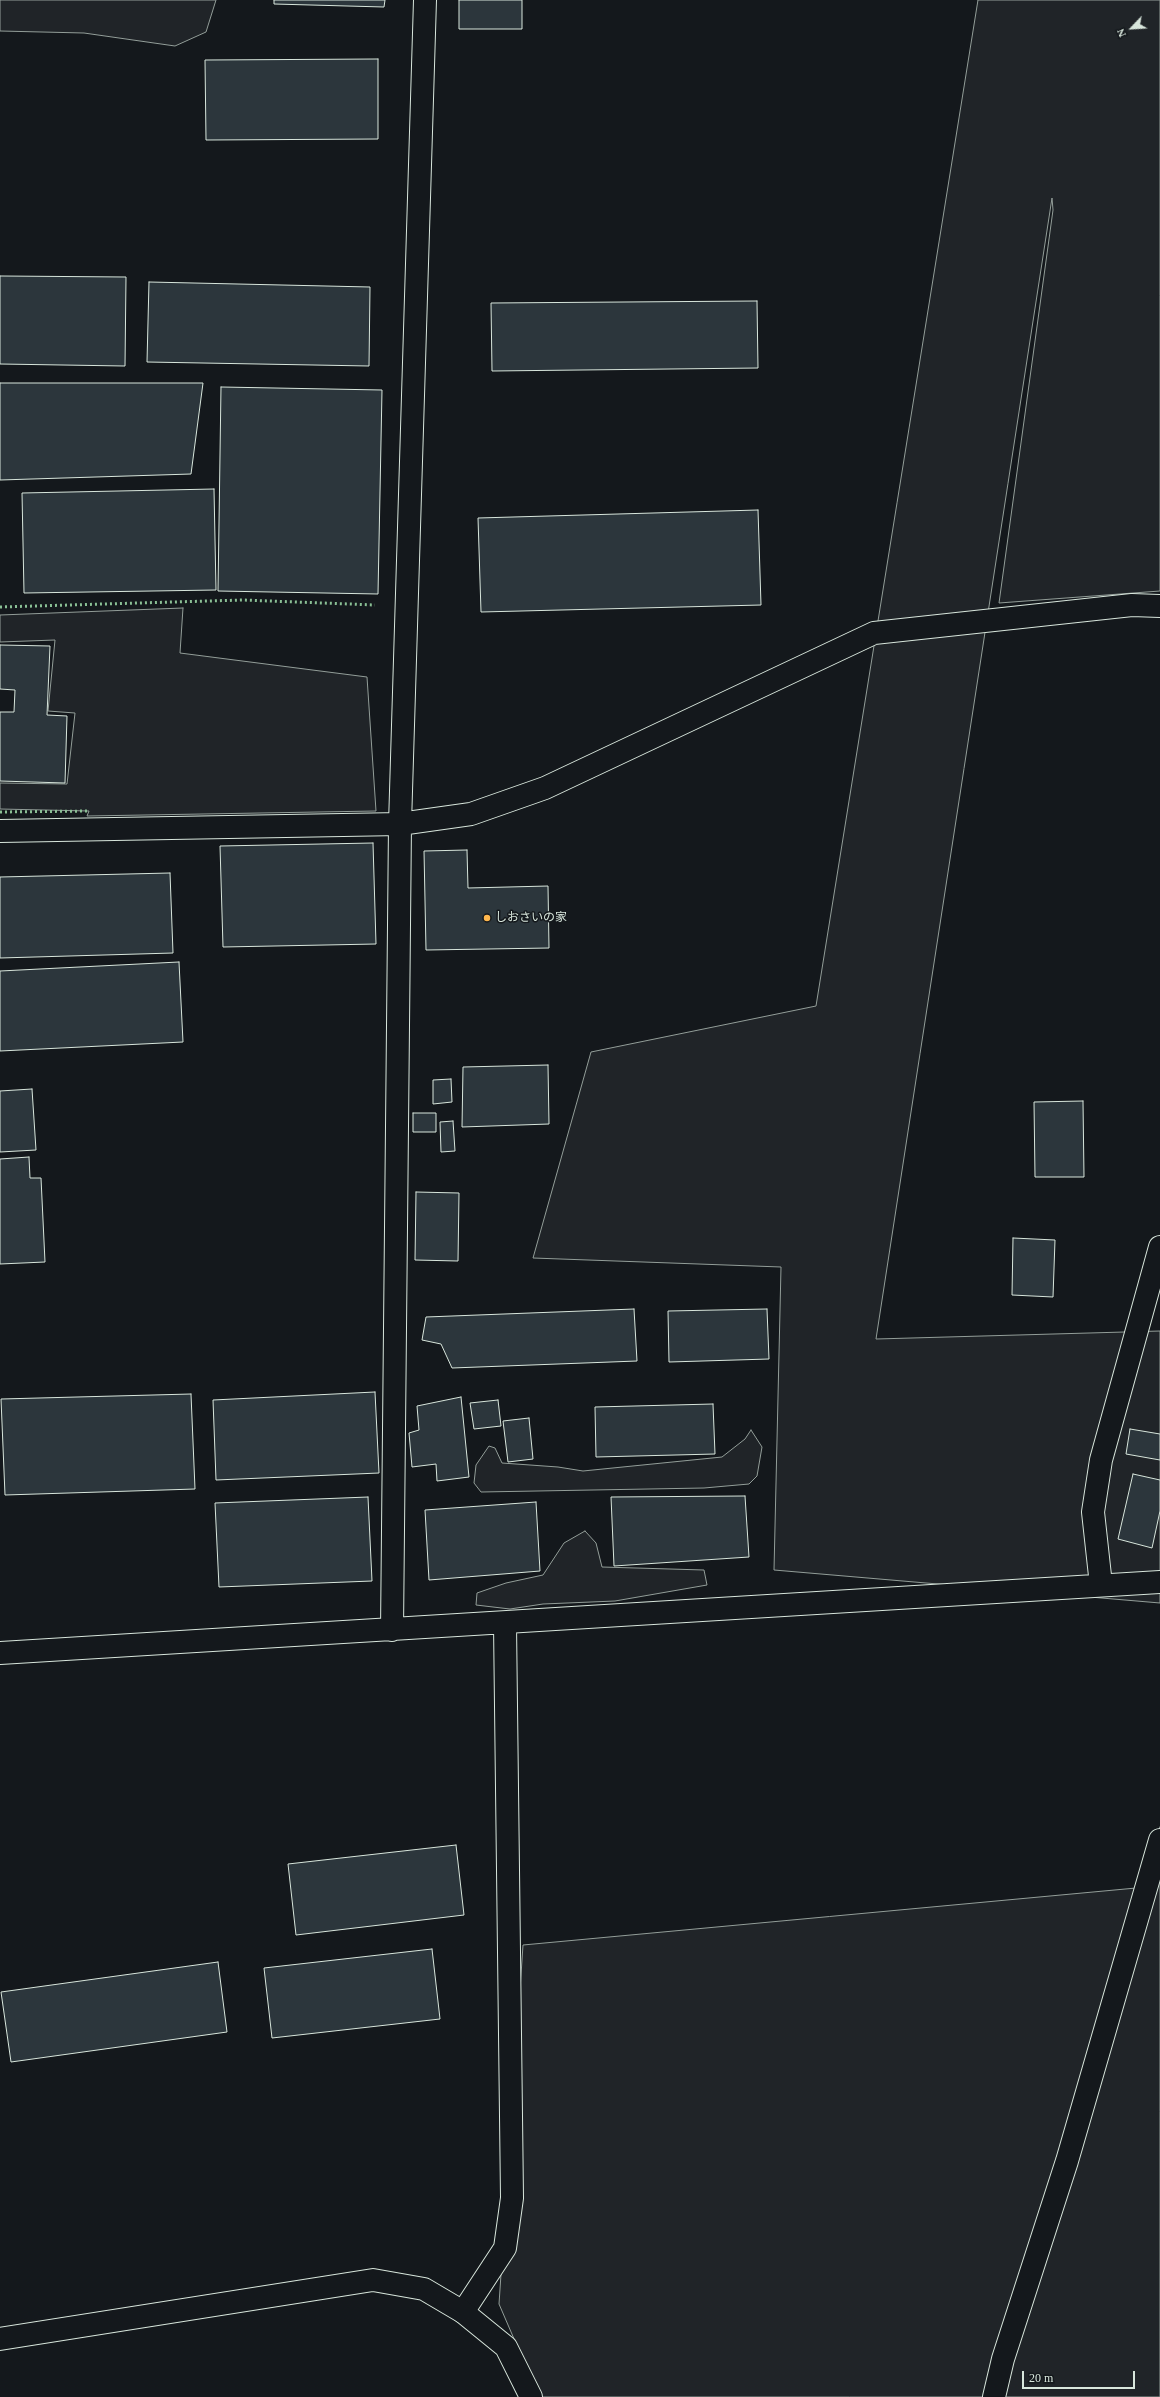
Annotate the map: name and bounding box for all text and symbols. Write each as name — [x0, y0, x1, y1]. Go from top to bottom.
north arrow — [1112, 8, 1152, 48]
text: N — [1114, 27, 1128, 39]
place label: しおさいの家 — [495, 911, 567, 925]
marker: しおさいの家 — [482, 913, 492, 923]
scale bar — [1024, 2363, 1137, 2389]
text: 20 m — [1029, 2371, 1053, 2385]

